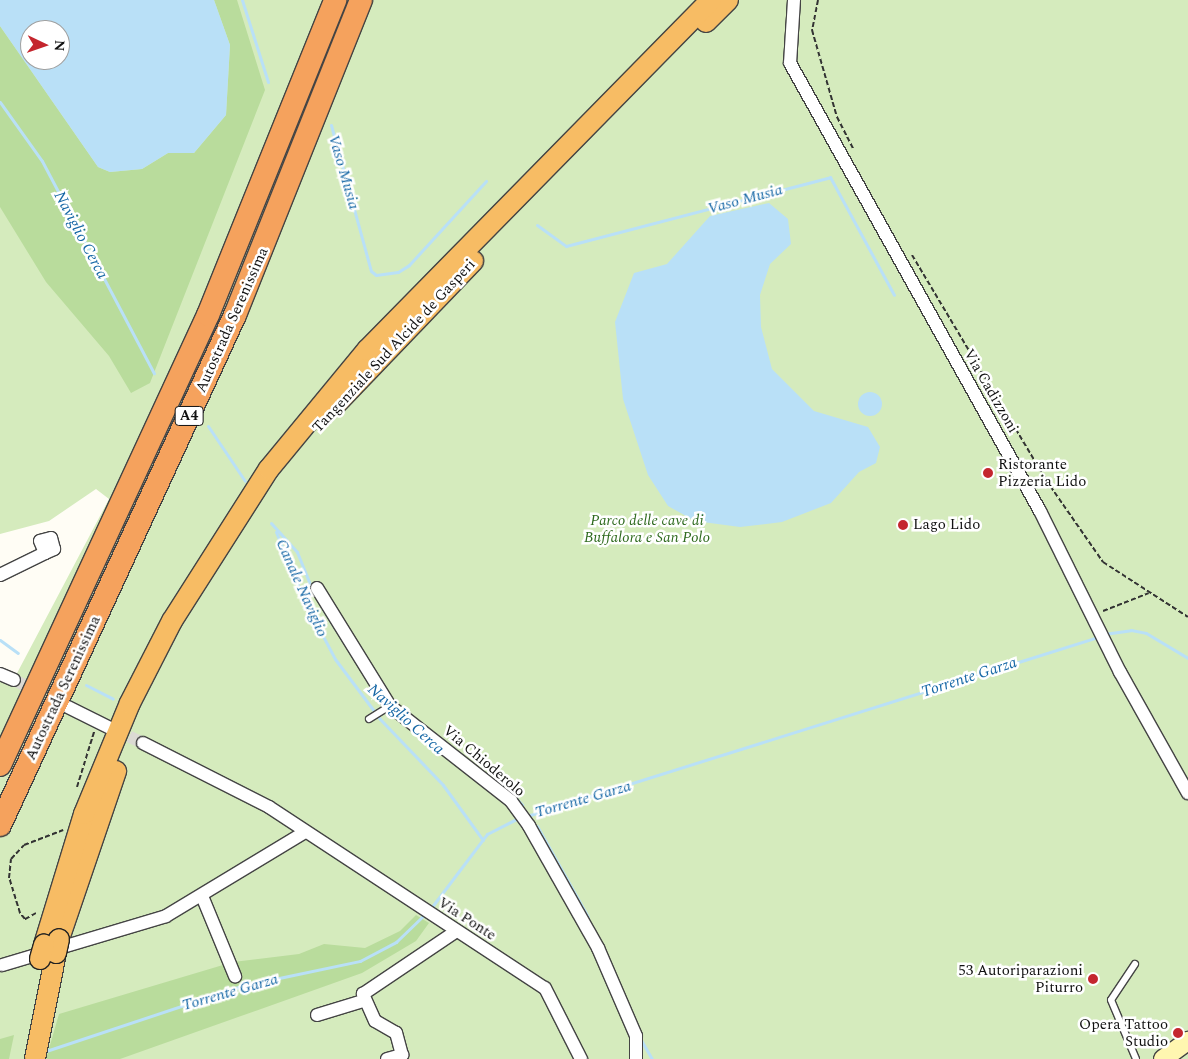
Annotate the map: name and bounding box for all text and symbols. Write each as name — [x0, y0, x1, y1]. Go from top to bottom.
north arrow — [20, 20, 70, 70]
text: N — [49, 39, 70, 52]
water label: Vaso Musia — [324, 132, 364, 212]
water label: Vaso Musia — [705, 180, 785, 218]
water label: Naviglio Cerca — [50, 188, 112, 282]
street label: Autostrada Serenissima — [192, 245, 272, 395]
street label: Tangenziale Sud Alcide de Gasperi — [309, 256, 479, 436]
street label: Via Cadizzoni — [960, 346, 1022, 436]
road number: A4 — [174, 404, 204, 428]
place label: Ristorante Pizzeria Lido — [998, 455, 1086, 490]
marker: Ristorante Pizzeria Lido — [982, 467, 994, 479]
park label: Parco delle cave di Buffalora e San Polo — [584, 511, 710, 546]
place label: Lago Lido — [913, 516, 980, 534]
marker: Lago Lido — [897, 519, 909, 531]
water label: Canale Naviglio — [272, 536, 332, 640]
street label: Autostrada Serenissima — [22, 613, 104, 763]
water label: Torrente Garza — [919, 653, 1019, 701]
water label: Naviglio Cerca — [364, 680, 448, 758]
street label: Via Chioderolo — [439, 721, 529, 801]
water label: Torrente Garza — [533, 776, 633, 822]
street label: Via Ponte — [435, 894, 499, 944]
place label: 53 Autoriparazioni Piturro — [958, 961, 1083, 996]
water label: Torrente Garza — [180, 969, 280, 1015]
marker: 53 Autoriparazioni Piturro — [1087, 973, 1099, 985]
place label: Opera Tattoo Studio — [1079, 1015, 1168, 1050]
marker: Opera Tattoo Studio — [1172, 1027, 1184, 1039]

